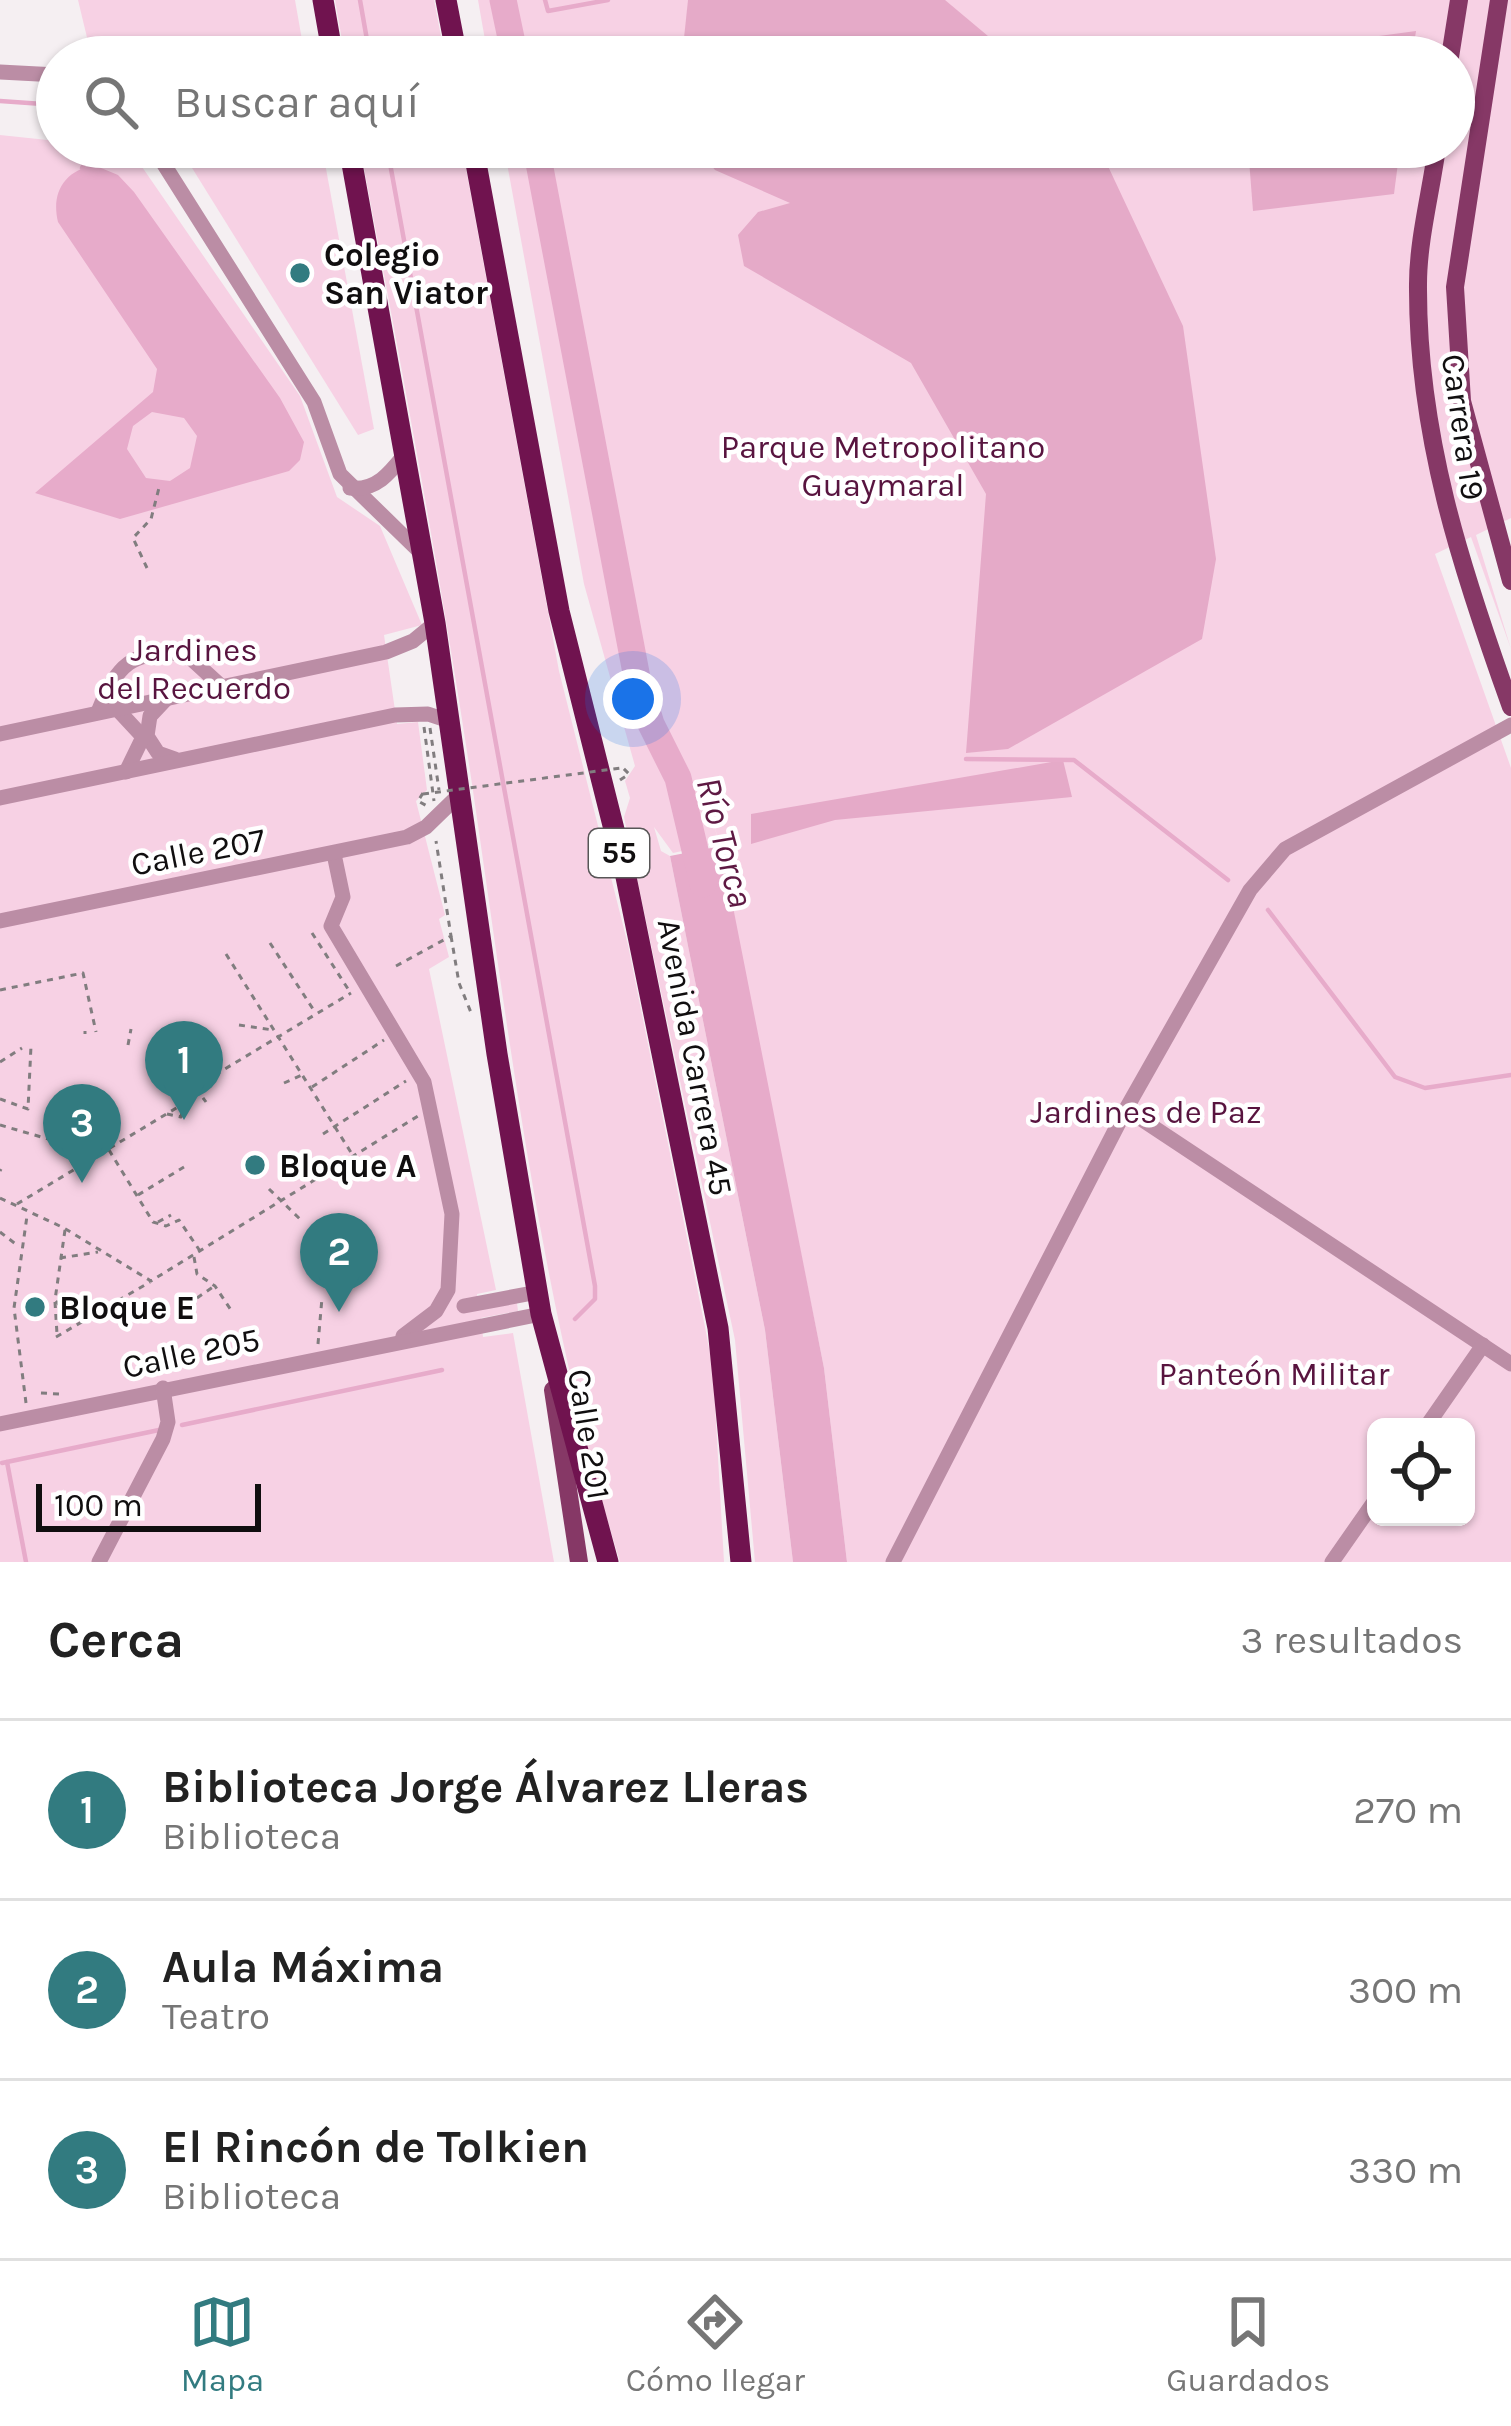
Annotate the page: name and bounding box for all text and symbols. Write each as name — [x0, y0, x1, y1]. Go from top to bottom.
search box — [36, 36, 1475, 168]
icon: search — [78, 69, 144, 135]
text: Buscar aquí — [174, 76, 420, 128]
place label: Colegio San Viator — [324, 236, 488, 312]
marker: Colegio San Viator — [287, 260, 313, 286]
street label: Carrera 19 — [1434, 352, 1492, 503]
park label: Parque Metropolitano Guaymaral — [721, 428, 1045, 504]
park label: Jardines del Recuerdo — [97, 631, 291, 707]
your location — [603, 669, 663, 729]
water label: Río Torca — [687, 772, 763, 912]
street label: Calle 207 — [128, 820, 269, 884]
road number: 55 — [589, 829, 649, 877]
street label: Avenida Carrera 45 — [650, 916, 741, 1199]
pin: 1 — [145, 1021, 223, 1120]
pin: 3 — [43, 1084, 121, 1183]
park label: Jardines de Paz — [1030, 1093, 1262, 1131]
place label: Bloque A — [279, 1147, 416, 1186]
marker: Bloque A — [242, 1152, 268, 1178]
pin: 2 — [300, 1213, 378, 1312]
place label: Bloque E — [59, 1289, 195, 1328]
marker: Bloque E — [22, 1294, 48, 1320]
street label: Calle 205 — [119, 1320, 263, 1386]
park label: Panteón Militar — [1159, 1355, 1389, 1393]
street label: Calle 201 — [560, 1366, 618, 1502]
map controls — [1367, 1418, 1475, 1526]
button: locate — [1367, 1418, 1475, 1526]
scale bar — [36, 1478, 261, 1531]
text: 100 m — [54, 1486, 143, 1524]
text: Cerca — [48, 1610, 184, 1670]
text: 3 resultados — [1241, 1617, 1463, 1663]
text: Biblioteca Jorge Álvarez Lleras — [162, 1761, 809, 1813]
text: 1 — [80, 1787, 94, 1833]
text: 270 m — [1353, 1787, 1463, 1833]
text: Biblioteca — [162, 1813, 341, 1859]
text: Aula Máxima — [162, 1941, 444, 1993]
text: 2 — [75, 1967, 99, 2013]
text: 300 m — [1348, 1967, 1463, 2013]
text: Teatro — [162, 1993, 270, 2039]
text: El Rincón de Tolkien — [162, 2121, 589, 2173]
text: 3 — [75, 2147, 99, 2193]
text: 330 m — [1348, 2147, 1463, 2193]
text: Biblioteca — [162, 2173, 341, 2219]
tab: Mapa — [181, 2289, 264, 2399]
tab: Cómo llegar — [626, 2289, 805, 2399]
tab: Guardados — [1166, 2289, 1330, 2399]

